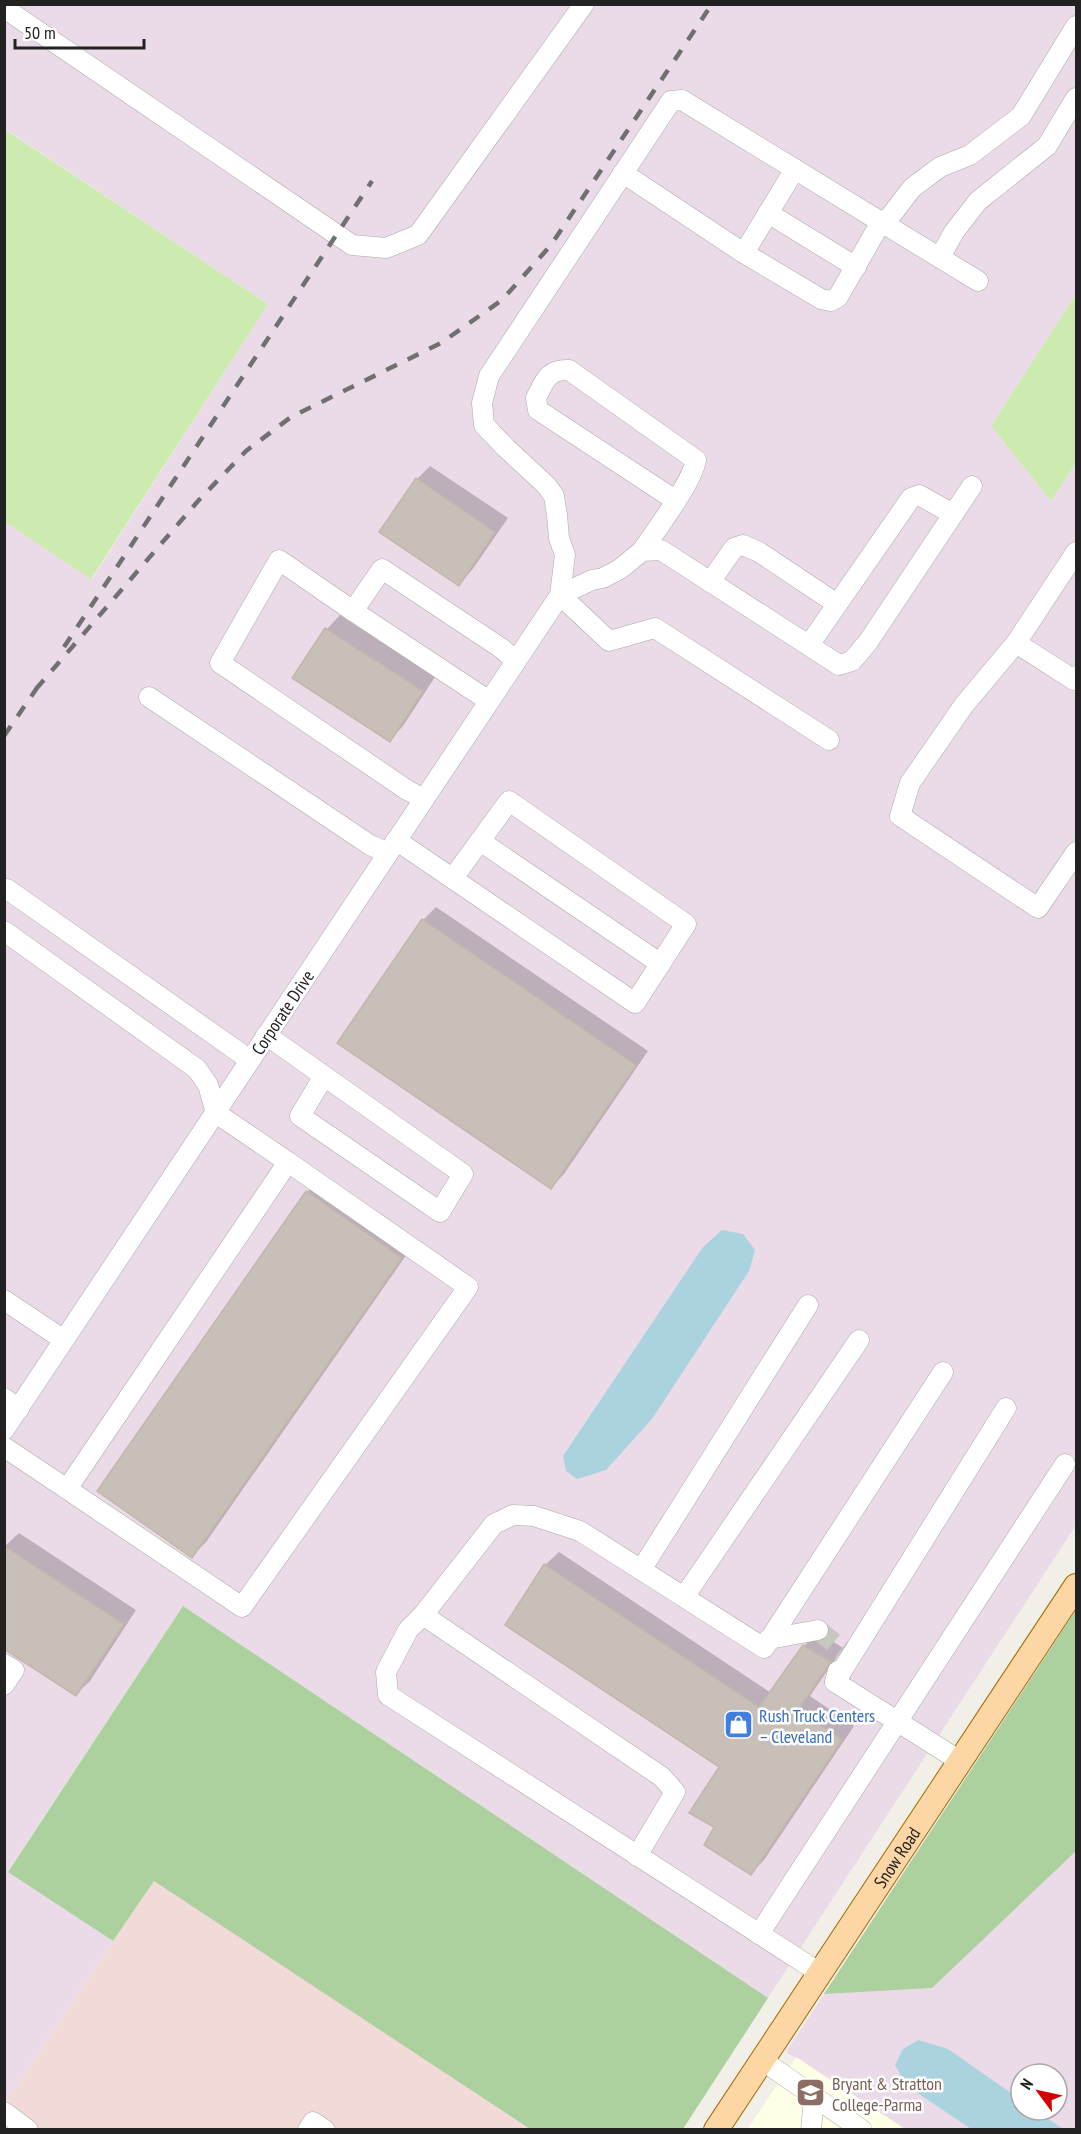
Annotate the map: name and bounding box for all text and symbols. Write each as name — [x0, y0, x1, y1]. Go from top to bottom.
scale bar — [15, 12, 144, 50]
text: 50 m — [24, 21, 56, 44]
street label: Corporate Drive — [246, 965, 319, 1059]
place label: Rush Truck Centers – Cleveland — [759, 1704, 875, 1748]
shop icon: Rush Truck Centers – Cleveland — [722, 1709, 754, 1741]
street label: Snow Road — [868, 1823, 925, 1892]
north arrow — [1009, 2062, 1069, 2122]
place label: Bryant & Stratton College-Parma — [832, 2072, 942, 2116]
text: N — [1016, 2075, 1037, 2093]
school or university icon: Bryant & Stratton College-Parma — [795, 2077, 827, 2109]

